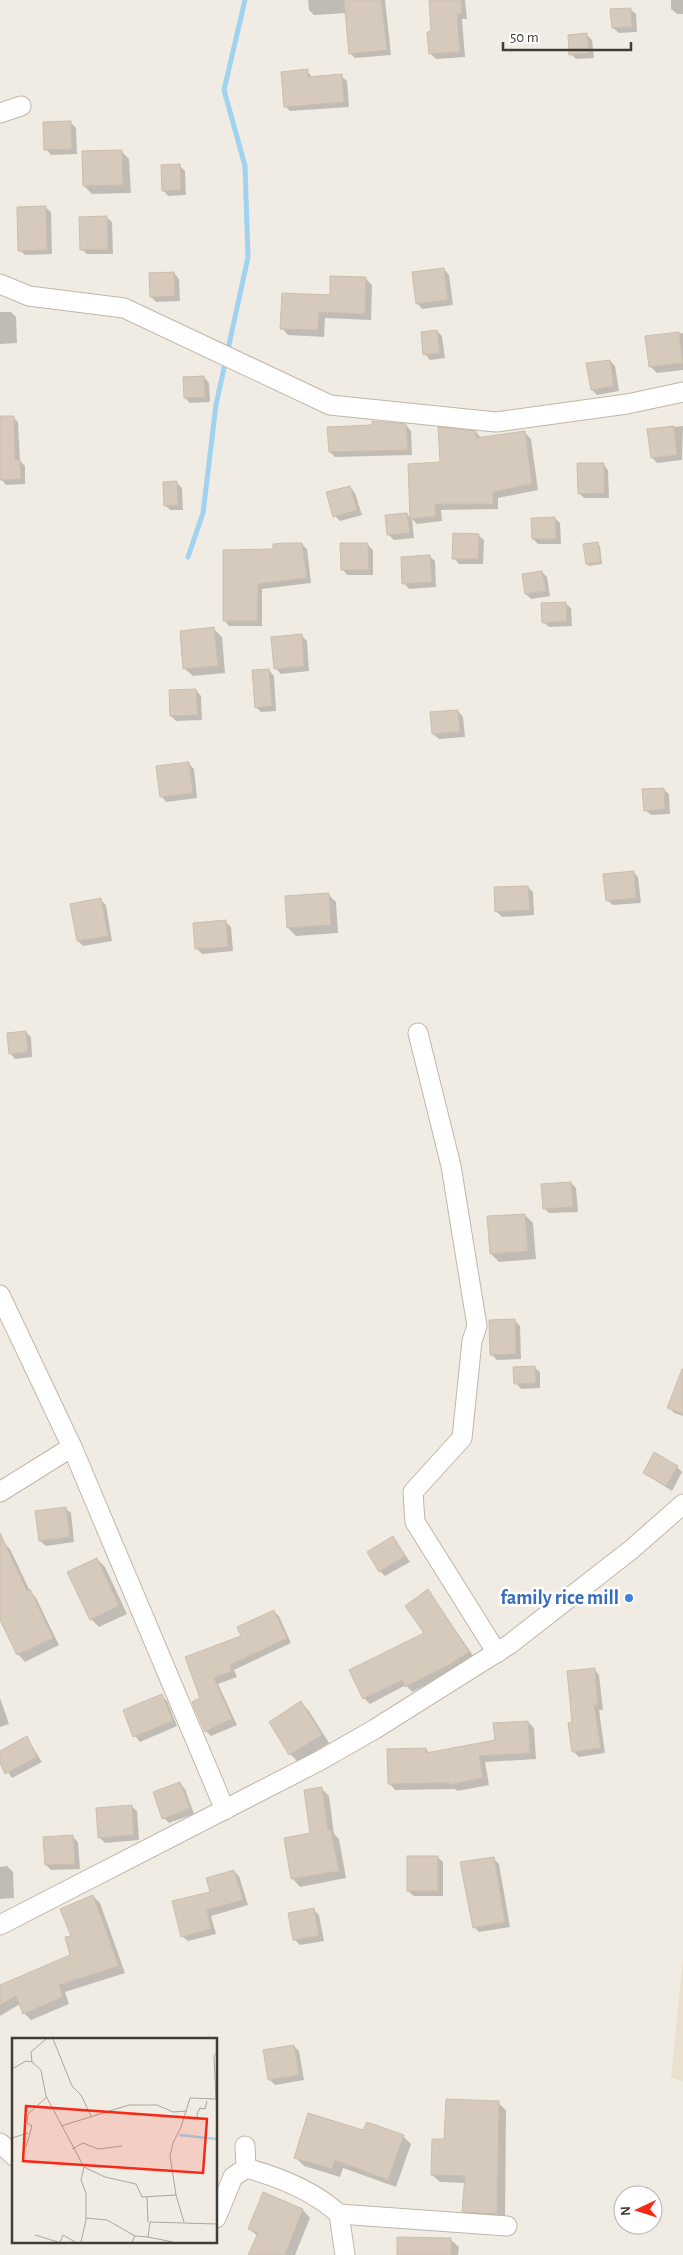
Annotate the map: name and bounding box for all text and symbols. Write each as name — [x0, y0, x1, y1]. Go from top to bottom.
scale bar — [503, 20, 630, 52]
text: 50 m — [510, 30, 539, 45]
place label: family rice mill — [500, 1588, 619, 1608]
marker: family rice mill — [623, 1592, 635, 1604]
inset map — [12, 2038, 218, 2242]
north arrow — [613, 2185, 663, 2235]
text: N — [619, 2205, 633, 2216]

